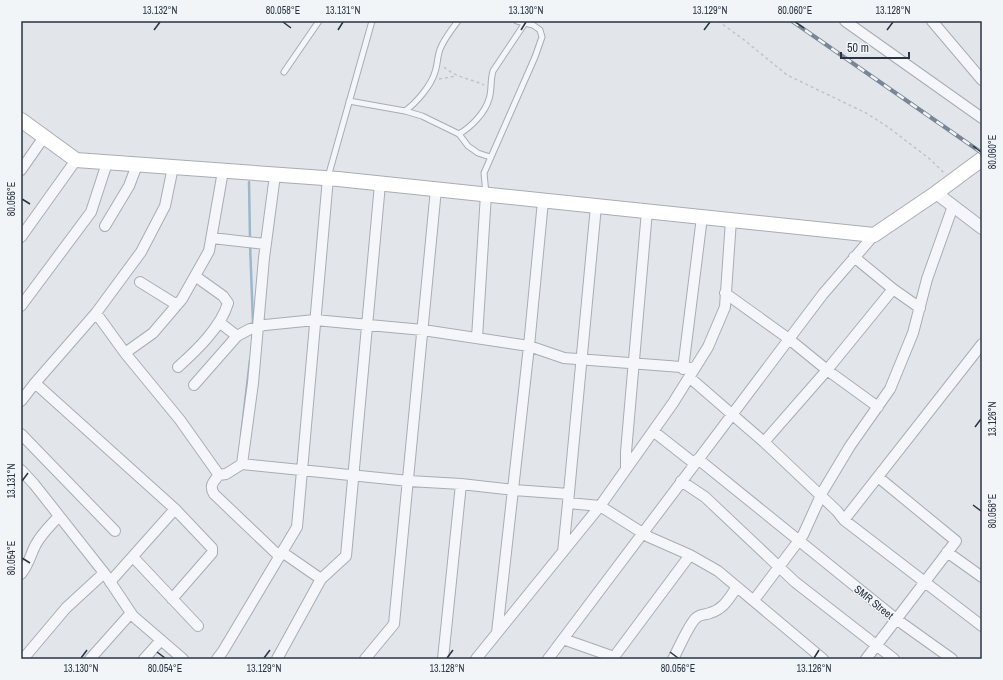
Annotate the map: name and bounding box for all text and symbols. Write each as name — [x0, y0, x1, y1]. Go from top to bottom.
text: 13.132°N — [143, 4, 178, 17]
text: 80.058°E — [266, 4, 300, 17]
text: 13.131°N — [326, 4, 361, 17]
text: 13.130°N — [509, 4, 544, 17]
text: 13.129°N — [693, 4, 728, 17]
text: 80.060°E — [778, 4, 812, 17]
text: 13.128°N — [876, 4, 911, 17]
scale bar — [841, 34, 909, 60]
text: 50 m — [847, 40, 869, 56]
text: 80.060°E — [986, 135, 999, 169]
text: 80.056°E — [5, 182, 18, 216]
text: 13.126°N — [986, 401, 999, 437]
text: 13.131°N — [5, 463, 18, 499]
text: 80.058°E — [986, 494, 999, 528]
text: 80.054°E — [5, 541, 18, 575]
street label: SMR Street — [851, 582, 897, 622]
text: 13.130°N — [64, 662, 99, 675]
text: 80.054°E — [148, 662, 182, 675]
text: 13.129°N — [247, 662, 282, 675]
text: 13.128°N — [430, 662, 465, 675]
text: 80.056°E — [661, 662, 695, 675]
text: 13.126°N — [797, 662, 832, 675]

